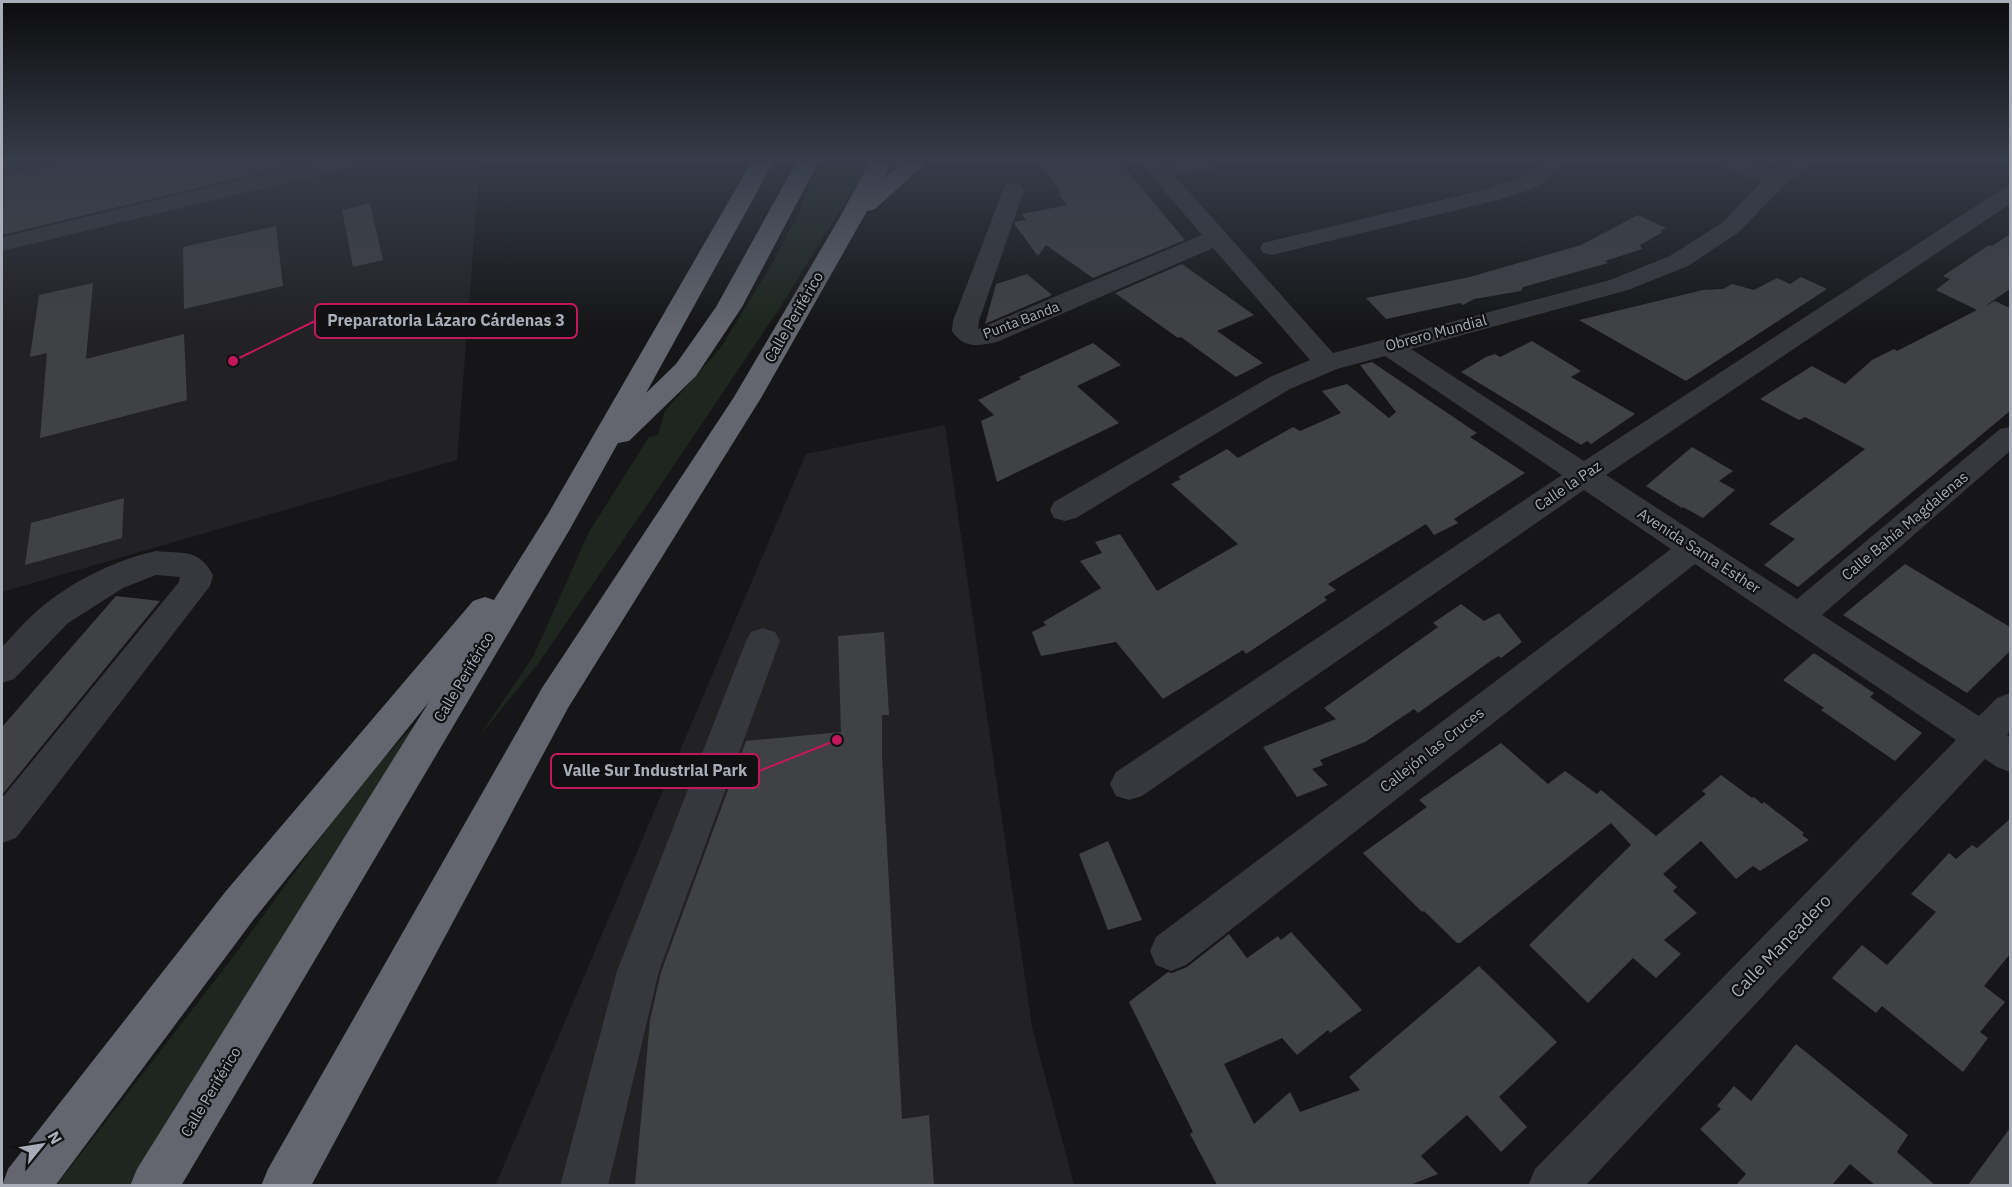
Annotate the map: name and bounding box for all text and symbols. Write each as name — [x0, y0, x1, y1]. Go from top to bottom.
street label: Calle Periférico — [760, 268, 827, 366]
street label: Punta Banda — [980, 297, 1062, 343]
callout: Preparatoria Lázaro Cárdenas 3 — [315, 304, 577, 338]
text: Preparatoria Lázaro Cárdenas 3 — [327, 310, 565, 330]
street label: Obrero Mundial — [1383, 310, 1489, 355]
street label: Calle la Paz — [1531, 456, 1605, 515]
street label: Calle Bahía Magdalenas — [1837, 467, 1972, 584]
street label: Avenida Santa Esther — [1634, 504, 1765, 598]
street label: Calle Periférico — [429, 628, 498, 725]
street label: Callejón las Cruces — [1376, 703, 1488, 796]
callout: Valle Sur Industrial Park — [551, 754, 759, 788]
text: Valle Sur Industrial Park — [563, 760, 748, 780]
street label: Calle Maneadero — [1725, 889, 1836, 1002]
street label: Calle Periférico — [176, 1043, 245, 1140]
north arrow — [12, 1115, 72, 1175]
text: N — [43, 1127, 67, 1148]

